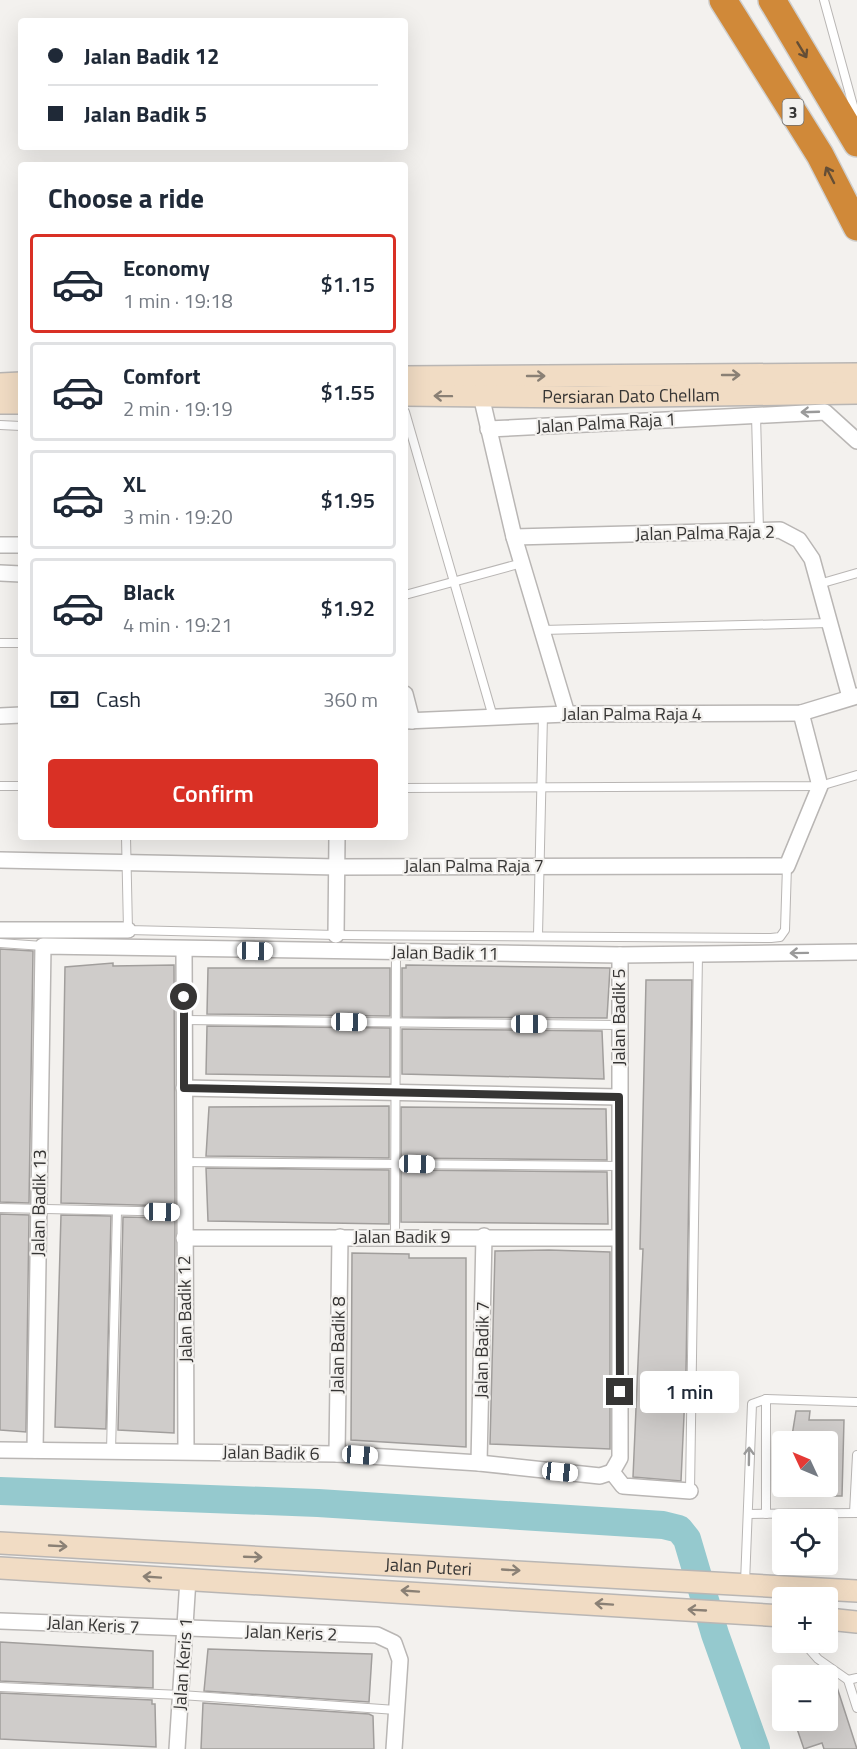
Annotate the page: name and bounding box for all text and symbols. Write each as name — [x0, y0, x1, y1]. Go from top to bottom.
text: Jalan Badik 12 — [84, 39, 219, 73]
one-way arrow — [797, 41, 809, 58]
text: Jalan Badik 5 — [84, 97, 207, 131]
road number: 3 — [782, 99, 804, 125]
one-way arrow — [824, 166, 835, 184]
text: Choose a ride — [48, 177, 204, 218]
text: Economy — [123, 251, 210, 285]
icon: car — [51, 257, 105, 311]
text: $1.15 — [320, 267, 375, 301]
text: 1 min · 19:18 — [123, 285, 233, 316]
text: Comfort — [123, 359, 201, 393]
icon: car — [51, 365, 105, 419]
one-way arrow — [720, 369, 740, 381]
one-way arrow — [525, 370, 545, 382]
text: $1.55 — [320, 375, 375, 409]
street label: Persiaran Dato Chellam — [542, 381, 720, 410]
one-way arrow — [433, 390, 453, 402]
text: 2 min · 19:19 — [123, 393, 233, 424]
street label: Jalan Palma Raja 1 — [535, 405, 677, 440]
one-way arrow — [800, 407, 820, 418]
text: XL — [123, 467, 146, 501]
icon: car — [51, 473, 105, 527]
text: $1.95 — [320, 483, 375, 517]
text: 3 min · 19:20 — [123, 501, 233, 532]
street label: Jalan Palma Raja 2 — [635, 518, 775, 547]
text: Black — [123, 575, 175, 609]
icon: car — [51, 581, 105, 635]
text: $1.92 — [320, 591, 375, 625]
text: 4 min · 19:21 — [123, 609, 233, 640]
text: Cash — [96, 682, 141, 716]
icon: cash — [48, 683, 81, 716]
text: 360 m — [323, 684, 378, 715]
street label: Jalan Palma Raja 4 — [562, 700, 702, 727]
button: Confirm — [48, 759, 378, 828]
street label: Jalan Palma Raja 7 — [404, 852, 544, 879]
street label: Jalan Badik 11 — [391, 938, 499, 967]
car — [237, 942, 273, 960]
one-way arrow — [789, 947, 809, 959]
street label: Jalan Badik 5 — [605, 968, 632, 1066]
route start — [170, 983, 197, 1010]
car — [331, 1013, 367, 1031]
car — [511, 1015, 547, 1033]
street label: Jalan Badik 13 — [24, 1149, 53, 1257]
car — [399, 1155, 435, 1173]
car — [144, 1203, 180, 1221]
street label: Jalan Badik 9 — [353, 1223, 451, 1250]
street label: Jalan Badik 12 — [170, 1255, 199, 1363]
street label: Jalan Badik 8 — [323, 1296, 352, 1394]
street label: Jalan Badik 7 — [467, 1301, 496, 1399]
callout: 1 min — [641, 1371, 740, 1413]
text: 1 min — [665, 1376, 714, 1407]
route end — [606, 1378, 633, 1405]
north arrow — [772, 1431, 838, 1497]
map controls — [772, 1431, 838, 1731]
street label: Jalan Badik 6 — [222, 1438, 320, 1467]
car — [341, 1445, 379, 1465]
one-way arrow — [743, 1446, 754, 1466]
car — [541, 1461, 579, 1483]
button: locate — [772, 1509, 838, 1575]
one-way arrow — [48, 1541, 68, 1552]
one-way arrow — [243, 1551, 263, 1562]
street label: Jalan Puteri — [384, 1551, 473, 1582]
one-way arrow — [500, 1564, 520, 1575]
one-way arrow — [143, 1572, 162, 1583]
one-way arrow — [400, 1585, 420, 1596]
button: + — [772, 1587, 838, 1653]
one-way arrow — [595, 1598, 615, 1609]
one-way arrow — [687, 1604, 707, 1615]
street label: Jalan Keris 7 — [46, 1609, 140, 1640]
street label: Jalan Keris 1 — [166, 1617, 199, 1711]
street label: Jalan Keris 2 — [244, 1617, 338, 1648]
button: − — [772, 1665, 838, 1731]

